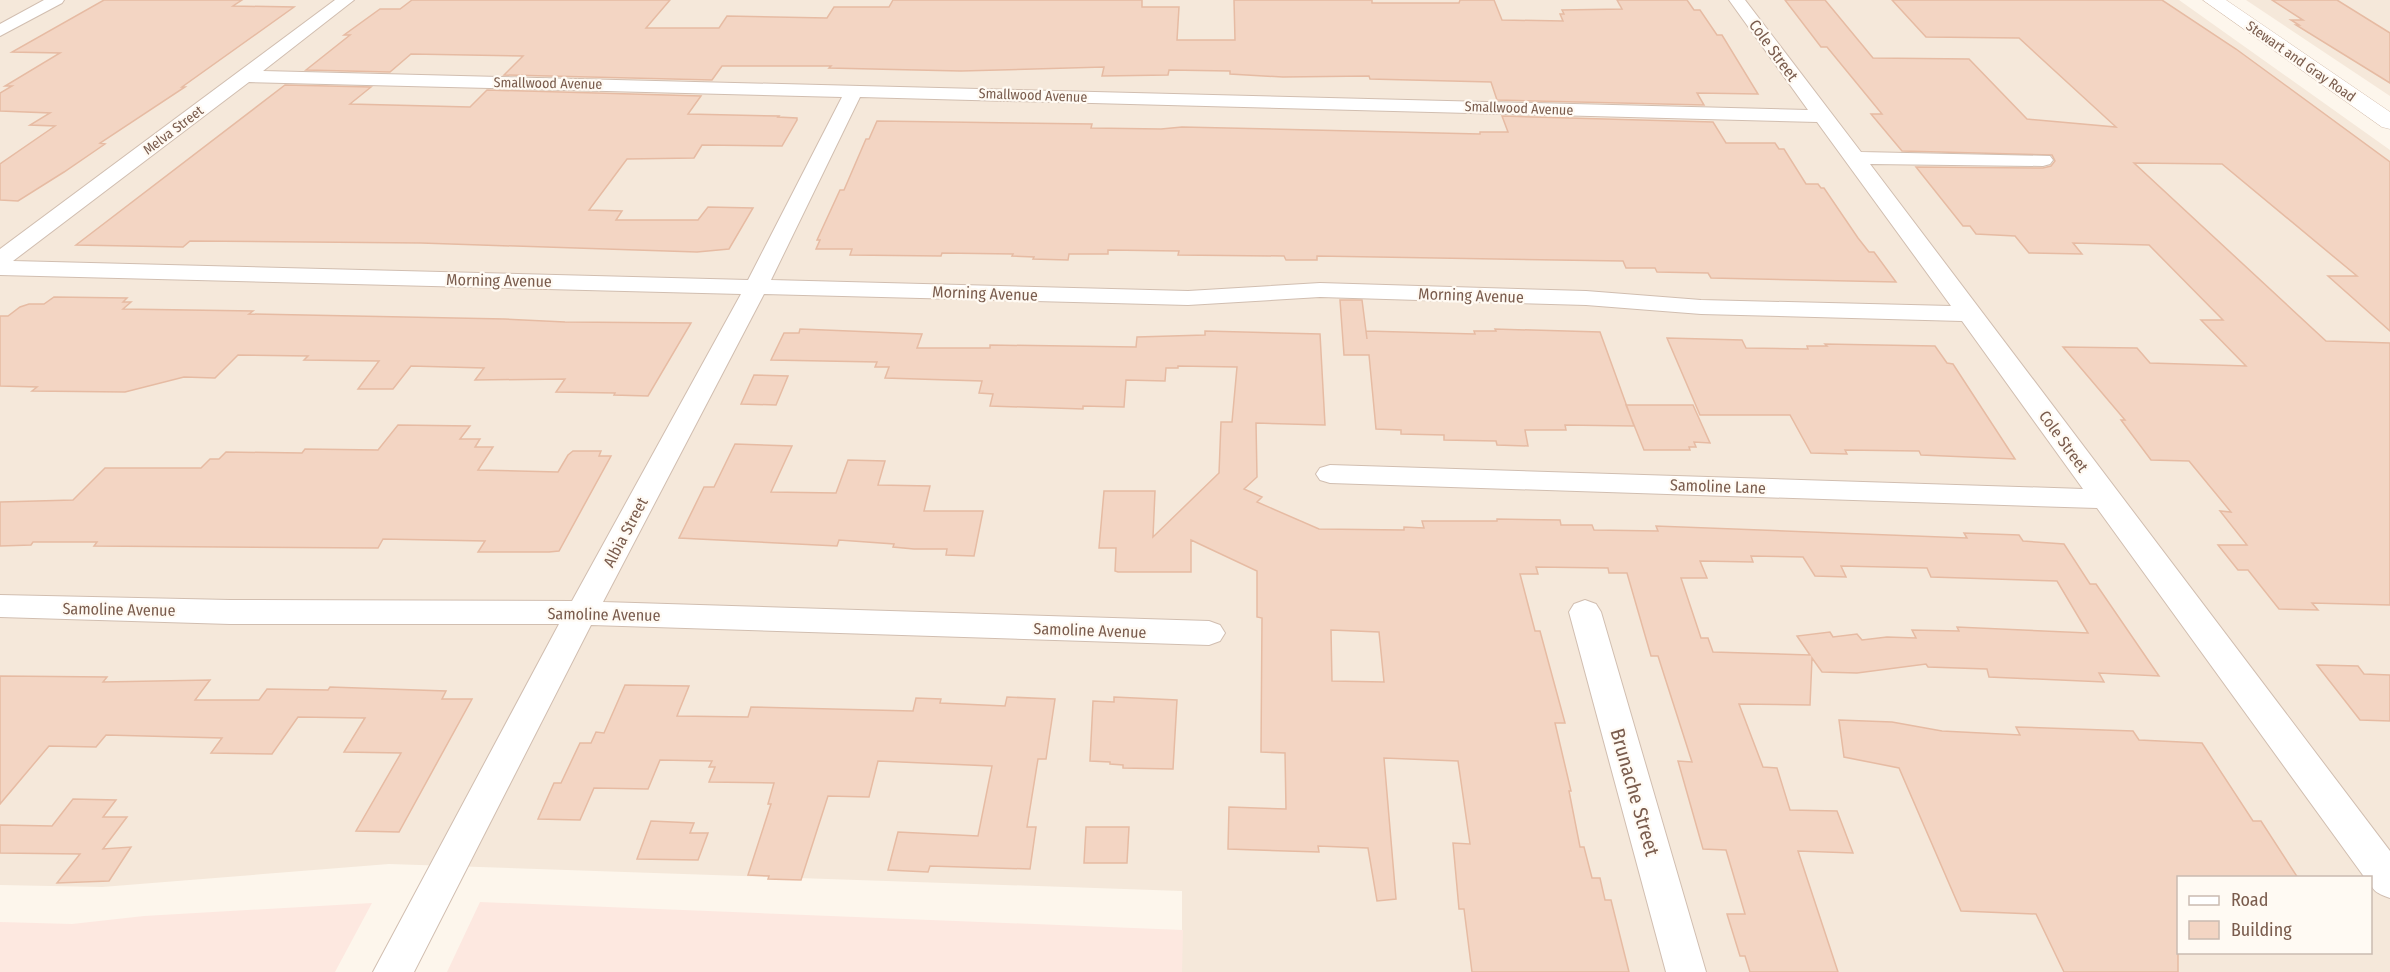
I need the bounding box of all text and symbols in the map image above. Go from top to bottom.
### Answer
street label: Cole Street [1745,16,1803,85]
street label: Stewart and Gray Road [2243,17,2359,106]
street label: Smallwood Avenue [494,74,603,93]
street label: Smallwood Avenue [978,85,1088,106]
street label: Smallwood Avenue [1464,98,1574,119]
street label: Melva Street [140,102,207,159]
street label: Morning Avenue [446,270,552,291]
street label: Morning Avenue [932,282,1038,305]
street label: Morning Avenue [1418,284,1524,307]
street label: Cole Street [2035,407,2093,476]
street label: Samoline Lane [1670,475,1766,498]
street label: Albia Street [599,493,652,570]
street label: Samoline Avenue [62,599,176,620]
street label: Samoline Avenue [547,604,661,625]
street label: Samoline Avenue [1033,619,1147,642]
street label: Brunache Street [1605,725,1665,859]
legend [2177,876,2372,954]
text: Road [2231,889,2268,911]
text: Building [2231,919,2292,941]

